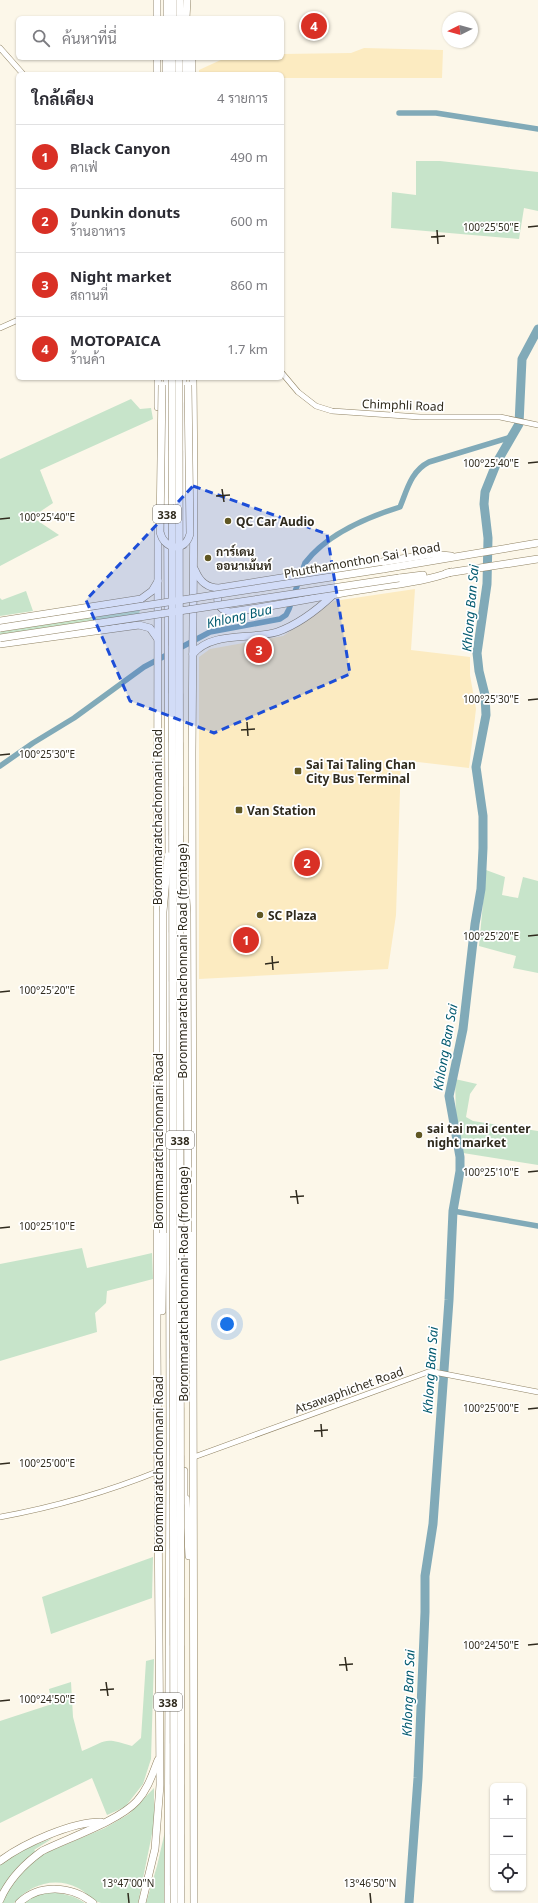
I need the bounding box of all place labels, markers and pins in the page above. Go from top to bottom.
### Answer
pin: 4 [301,11,327,41]
place label: QC Car Audio [236,513,314,530]
marker: QC Car Audio [223,516,233,526]
place label: การ์เดน ออนาเม้นท์ [216,543,273,574]
marker: การ์เดน ออนาเม้นท์ [203,553,213,563]
pin: 3 [246,635,272,665]
place label: Sai Tai Taling Chan City Bus Terminal [306,756,416,787]
marker: Sai Tai Taling Chan City Bus Terminal [293,766,303,776]
place label: Van Station [247,802,316,819]
marker: Van Station [234,805,244,815]
pin: 2 [294,848,320,878]
place label: SC Plaza [268,907,317,924]
marker: SC Plaza [255,910,265,920]
pin: 1 [233,925,259,955]
place label: sai tai mai center night market [427,1120,531,1151]
marker: sai tai mai center night market [414,1130,424,1140]

